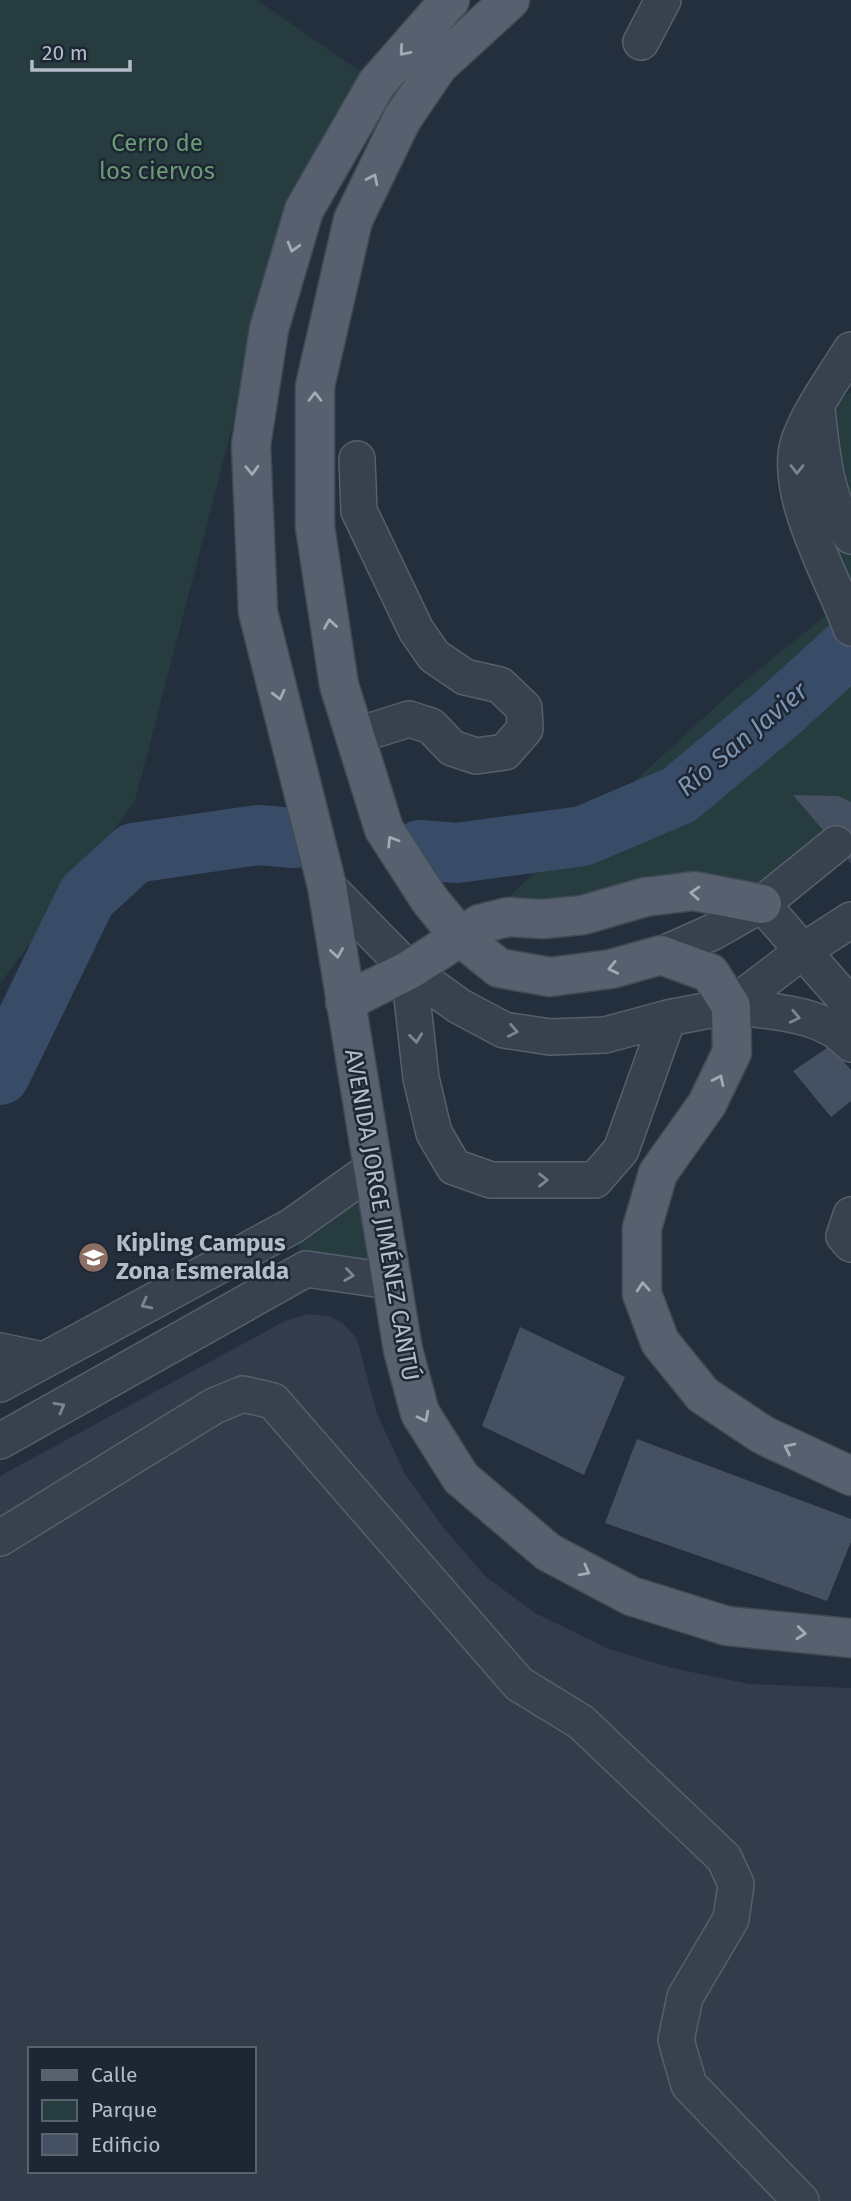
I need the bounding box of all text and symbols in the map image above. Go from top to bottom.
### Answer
scale bar [32,28,130,72]
text: 20 m [42,40,88,66]
one-way arrow [400,43,413,56]
park label: Cerro de los ciervos [99,129,215,185]
one-way arrow [364,174,378,186]
one-way arrow [286,241,301,253]
one-way arrow [307,392,323,402]
one-way arrow [789,464,805,475]
one-way arrow [244,465,259,476]
one-way arrow [323,618,338,630]
water label: Río San Javier [671,675,815,803]
one-way arrow [271,689,285,701]
one-way arrow [388,836,401,849]
one-way arrow [689,886,700,901]
one-way arrow [329,947,344,959]
one-way arrow [607,959,619,974]
one-way arrow [789,1008,801,1023]
one-way arrow [507,1023,519,1038]
one-way arrow [409,1032,424,1044]
street label: AVENIDA JORGE JIMÉNEZ CANTÚ [339,1047,426,1383]
one-way arrow [710,1075,724,1087]
one-way arrow [538,1172,548,1188]
place label: Kipling Campus Zona Esmeralda [116,1229,289,1285]
school or university icon: Kipling Campus Zona Esmeralda [76,1240,110,1274]
one-way arrow [343,1267,355,1282]
one-way arrow [636,1281,651,1292]
one-way arrow [140,1296,153,1309]
one-way arrow [52,1402,65,1415]
one-way arrow [415,1410,429,1422]
one-way arrow [784,1442,796,1456]
one-way arrow [578,1563,590,1576]
one-way arrow [796,1626,807,1641]
legend [28,2047,256,2173]
text: Calle [91,2062,137,2088]
text: Parque [91,2097,157,2123]
text: Edificio [91,2132,161,2158]

